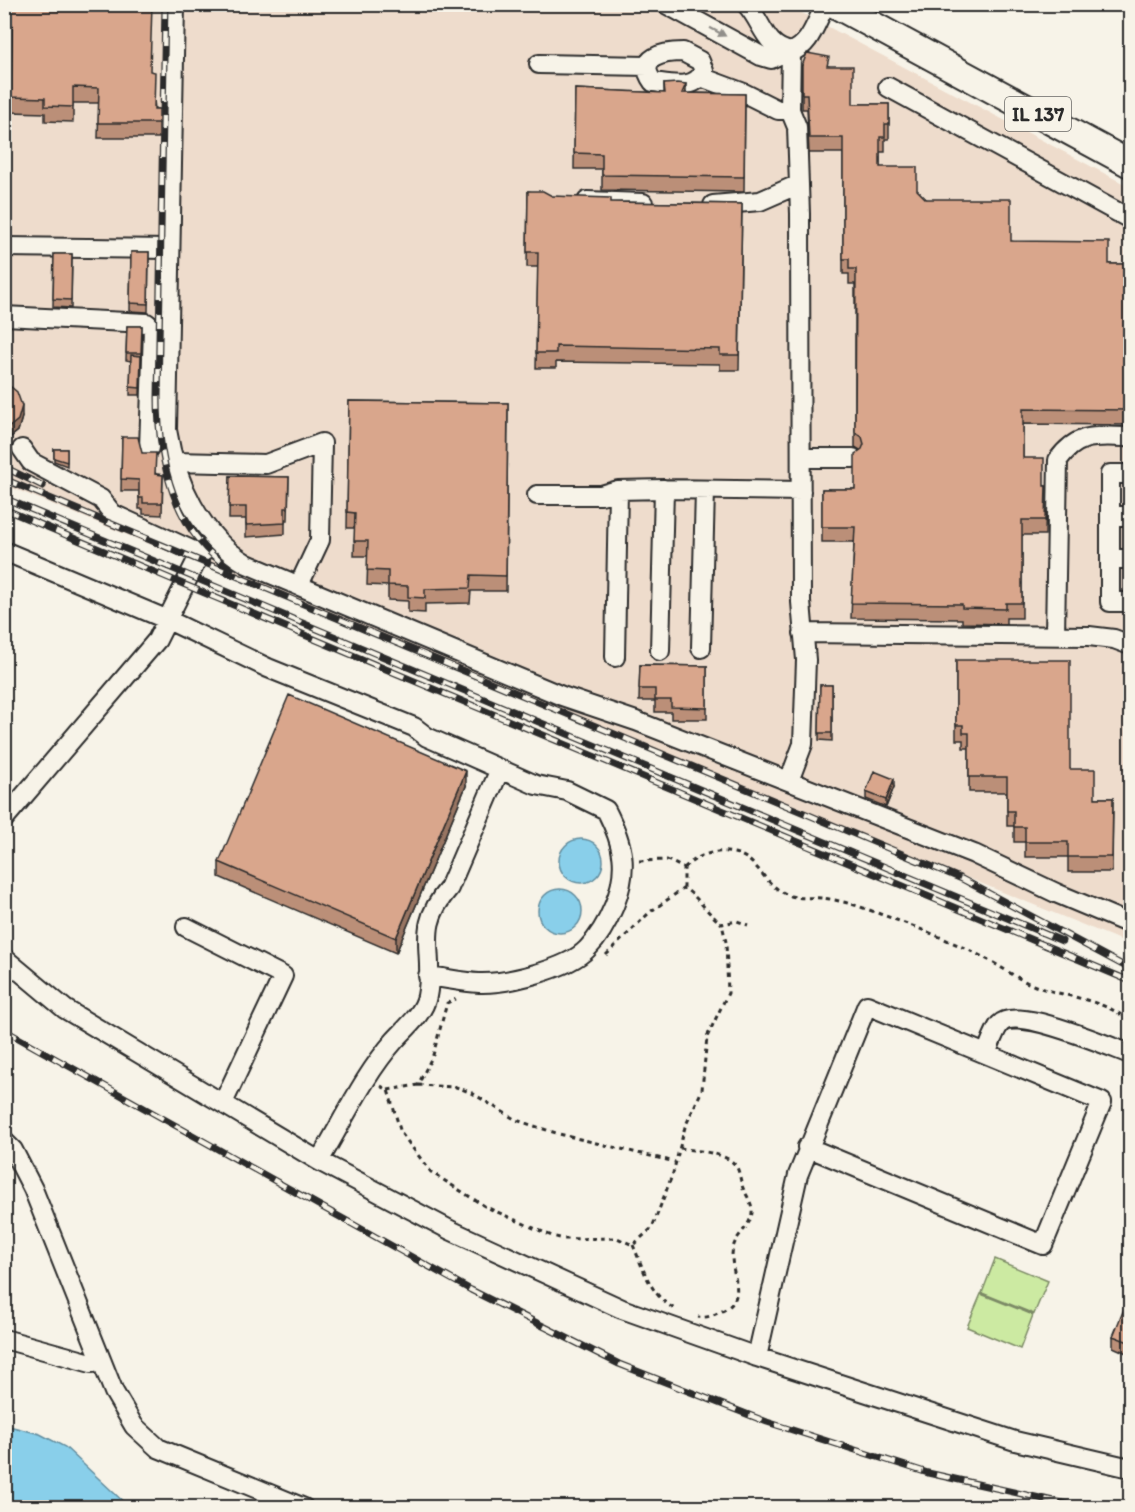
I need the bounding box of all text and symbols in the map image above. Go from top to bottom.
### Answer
one-way arrow [710,27,727,37]
road number: IL 137 [1005,97,1071,131]

